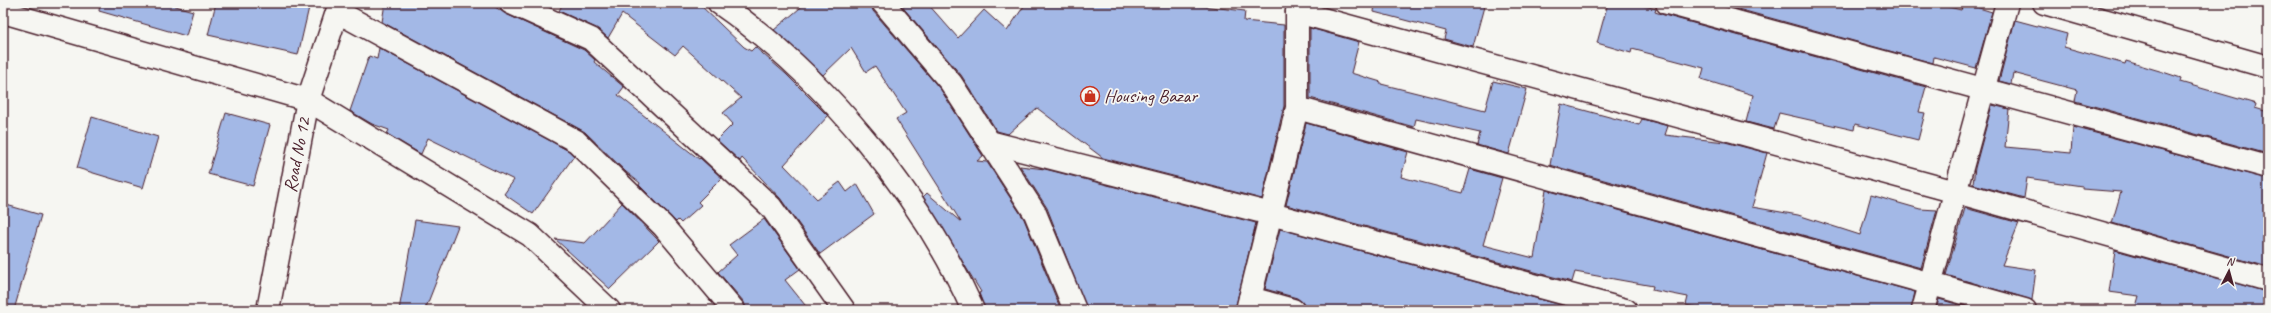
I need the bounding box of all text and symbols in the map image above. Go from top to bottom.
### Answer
place label: Housing Bazar [1104,84,1198,108]
shop icon: Housing Bazar [1079,85,1101,107]
street label: Road No 12 [278,114,316,194]
north arrow [2209,251,2249,291]
text: N [2226,254,2236,269]

